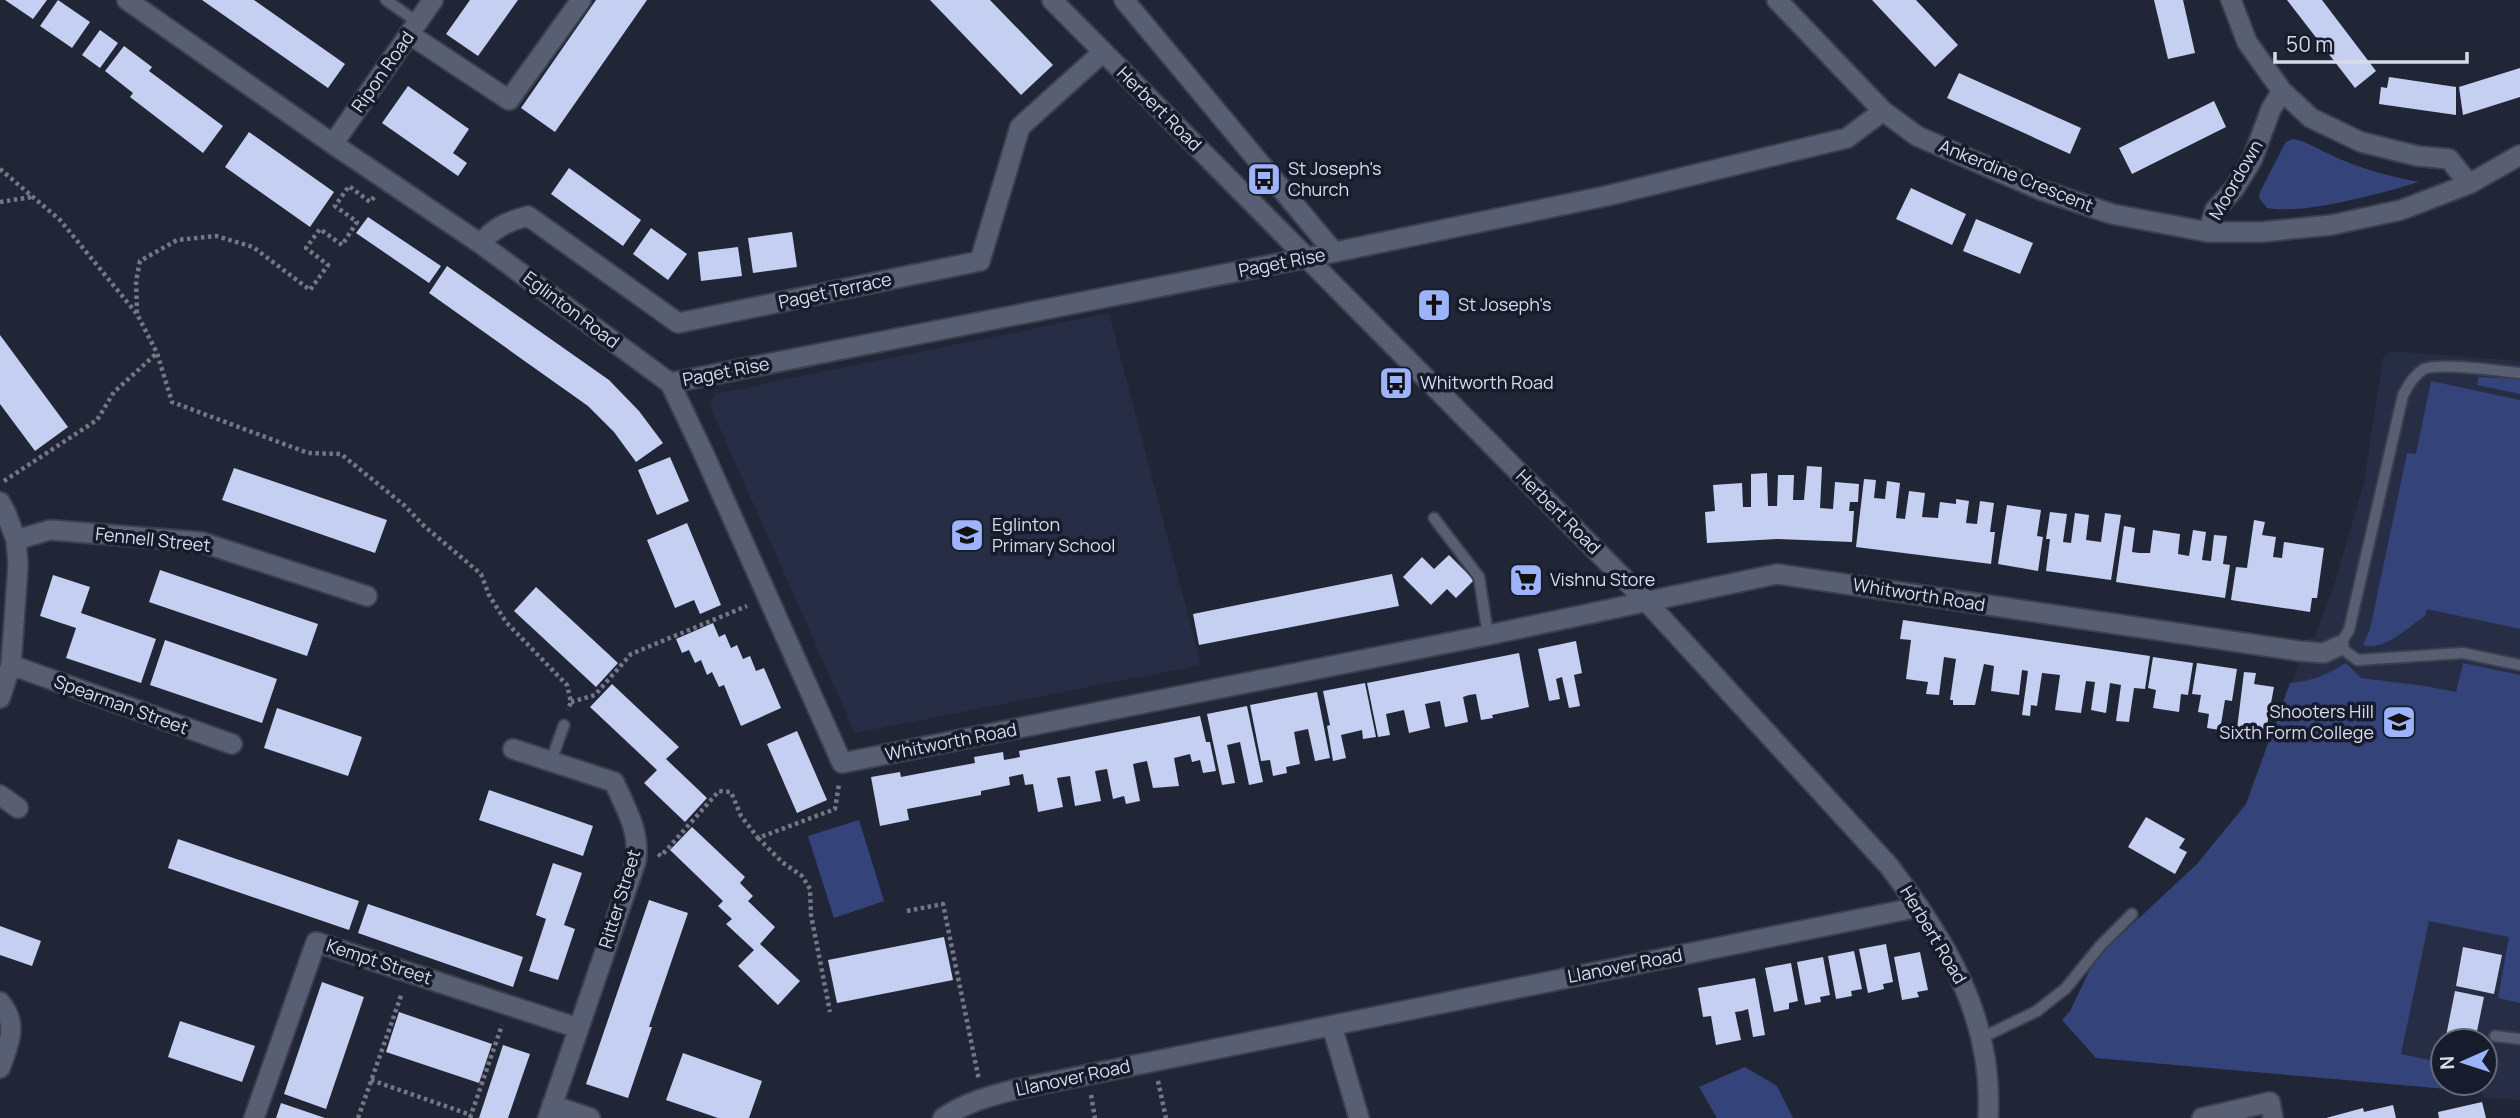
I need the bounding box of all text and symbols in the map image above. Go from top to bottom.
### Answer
scale bar [2275,21,2468,65]
street label: Ripon Road [345,26,419,117]
text: 50 m [2286,30,2333,58]
street label: Herbert Road [1112,61,1207,156]
street label: Ankerdine Crescent [1936,133,2097,217]
street label: Moordown [2203,135,2268,224]
place label: St Joseph's Church [1288,156,1381,201]
bus stop icon: St Joseph's Church [1245,160,1283,198]
street label: Paget Rise [1236,242,1327,282]
street label: Eglinton Road [519,265,625,353]
street label: Paget Terrace [776,266,894,314]
church icon: St Joseph's [1415,286,1453,324]
place label: St Joseph's [1458,292,1551,316]
street label: Paget Rise [680,351,771,391]
bus stop icon: Whitworth Road [1377,364,1415,402]
place label: Whitworth Road [1420,370,1554,394]
street label: Herbert Road [1511,464,1606,559]
place label: Eglinton Primary School [992,512,1116,557]
school or university icon: Eglinton Primary School [948,516,986,554]
street label: Fennell Street [94,521,212,557]
supermarket icon: Vishnu Store [1507,561,1545,599]
place label: Vishnu Store [1550,567,1655,591]
street label: Whitworth Road [1851,572,1987,616]
street label: Spearman Street [51,669,192,739]
place label: Shooters Hill Sixth Form College [2219,699,2374,744]
school or university icon: Shooters Hill Sixth Form College [2380,703,2418,741]
street label: Whitworth Road [883,716,1019,766]
street label: Ritter Street [593,846,645,951]
street label: Herbert Road [1895,881,1973,988]
street label: Kempt Street [323,933,435,989]
street label: Llanover Road [1565,942,1684,988]
north arrow [2429,1027,2499,1097]
street label: Llanover Road [1013,1053,1132,1101]
text: N [2434,1055,2460,1070]

